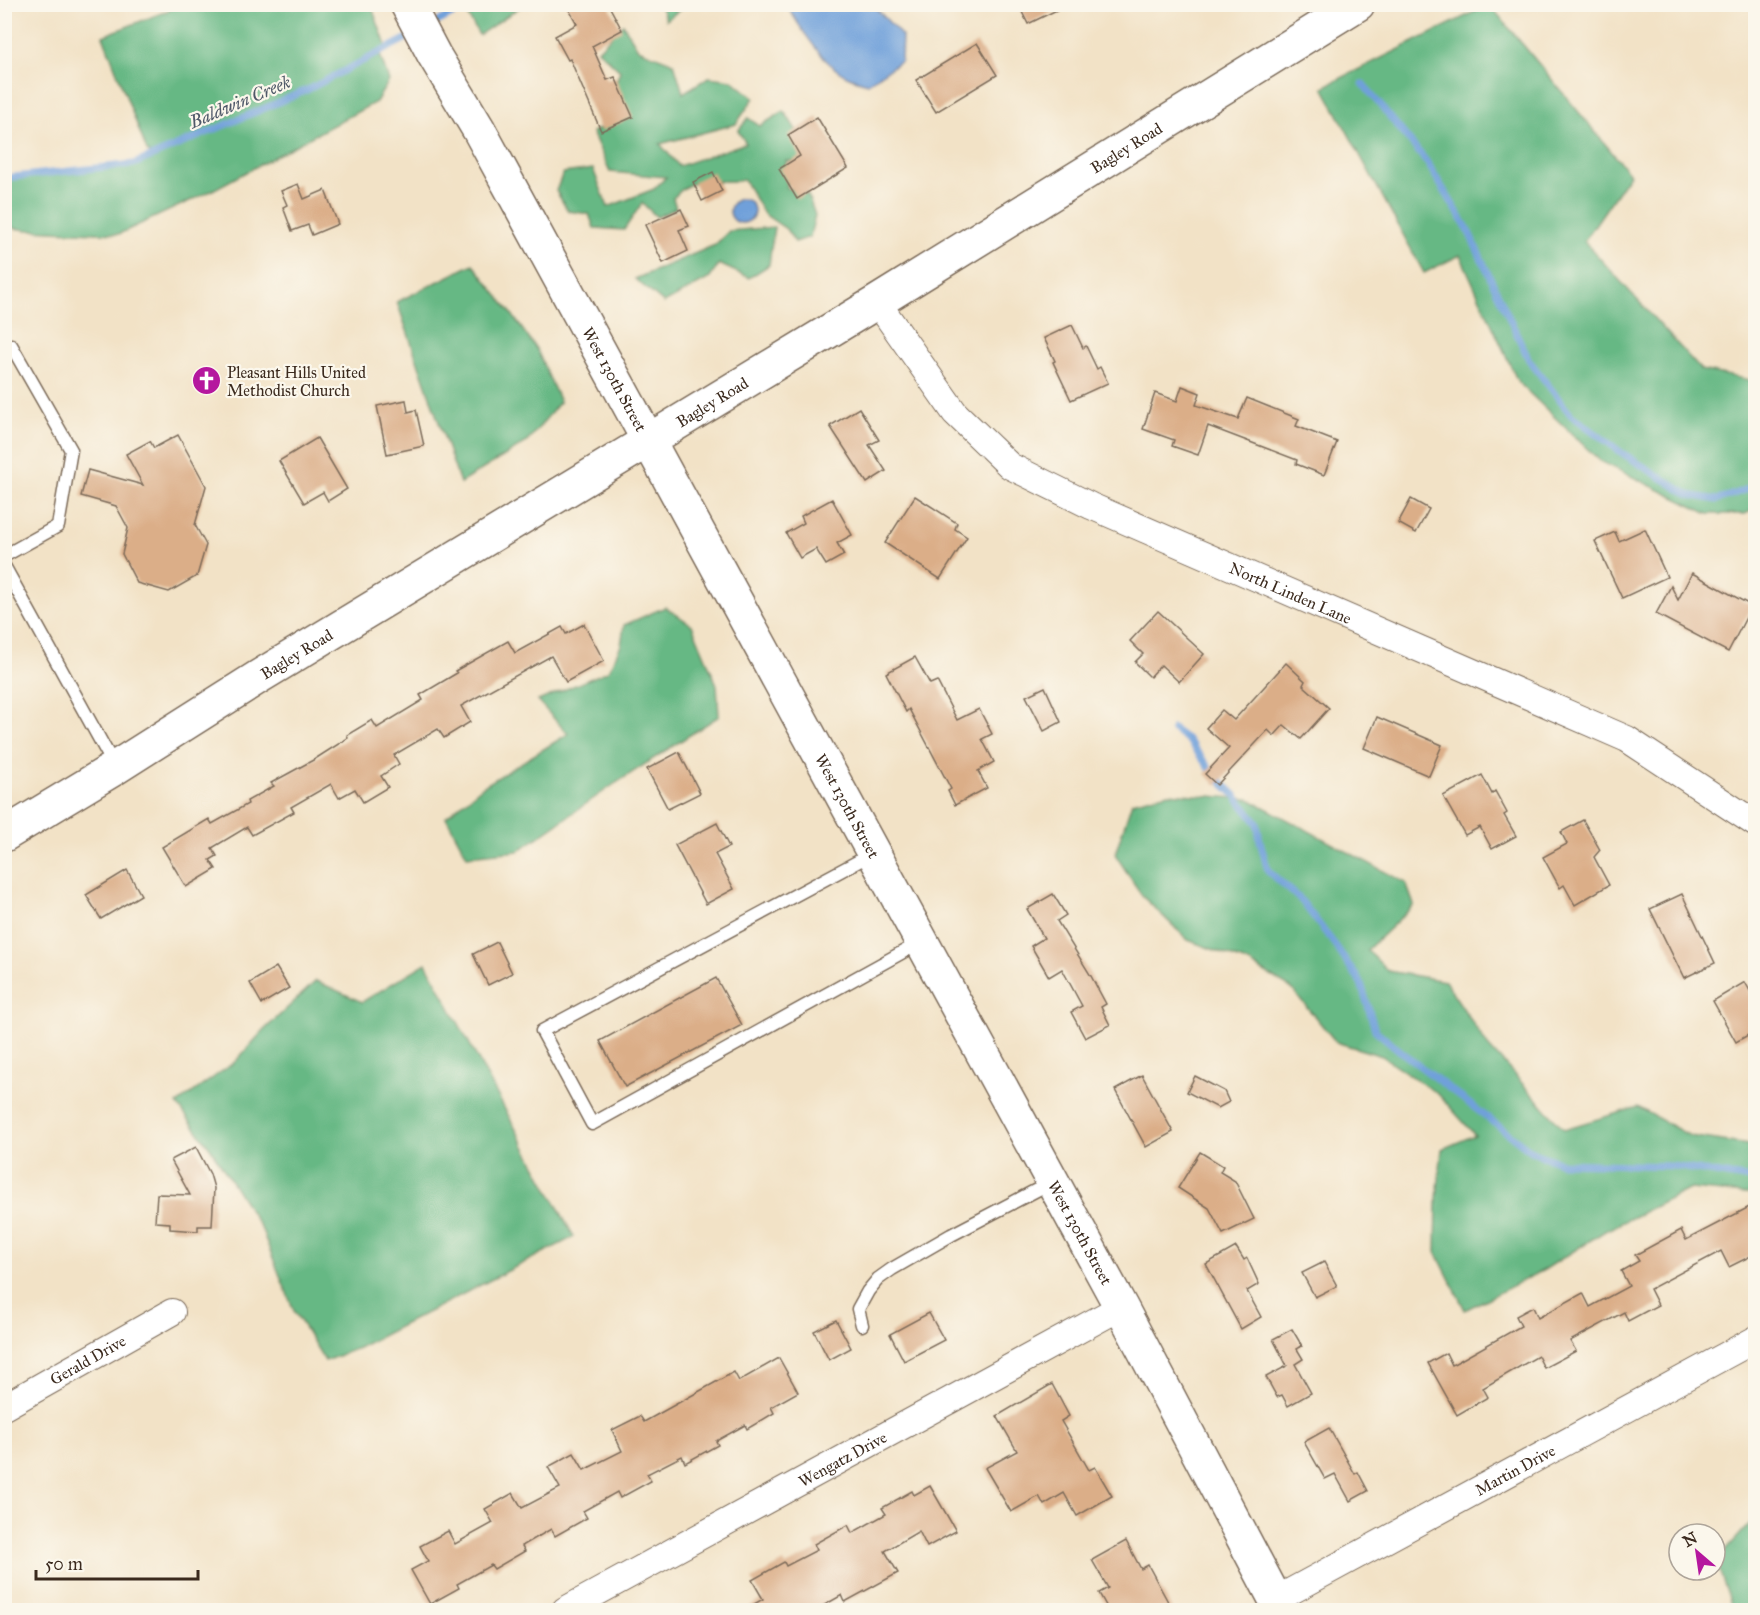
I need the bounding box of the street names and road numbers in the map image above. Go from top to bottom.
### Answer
street label: Bagley Road [1087,119,1166,177]
street label: West 130th Street [578,324,651,435]
street label: Bagley Road [673,373,752,431]
street label: North Linden Lane [1226,558,1355,628]
street label: Bagley Road [257,625,336,683]
street label: West 130th Street [811,751,883,862]
street label: West 130th Street [1044,1177,1116,1288]
street label: Gerald Drive [47,1331,129,1389]
street label: Wengatz Drive [795,1427,890,1491]
street label: Martin Drive [1472,1441,1559,1500]

